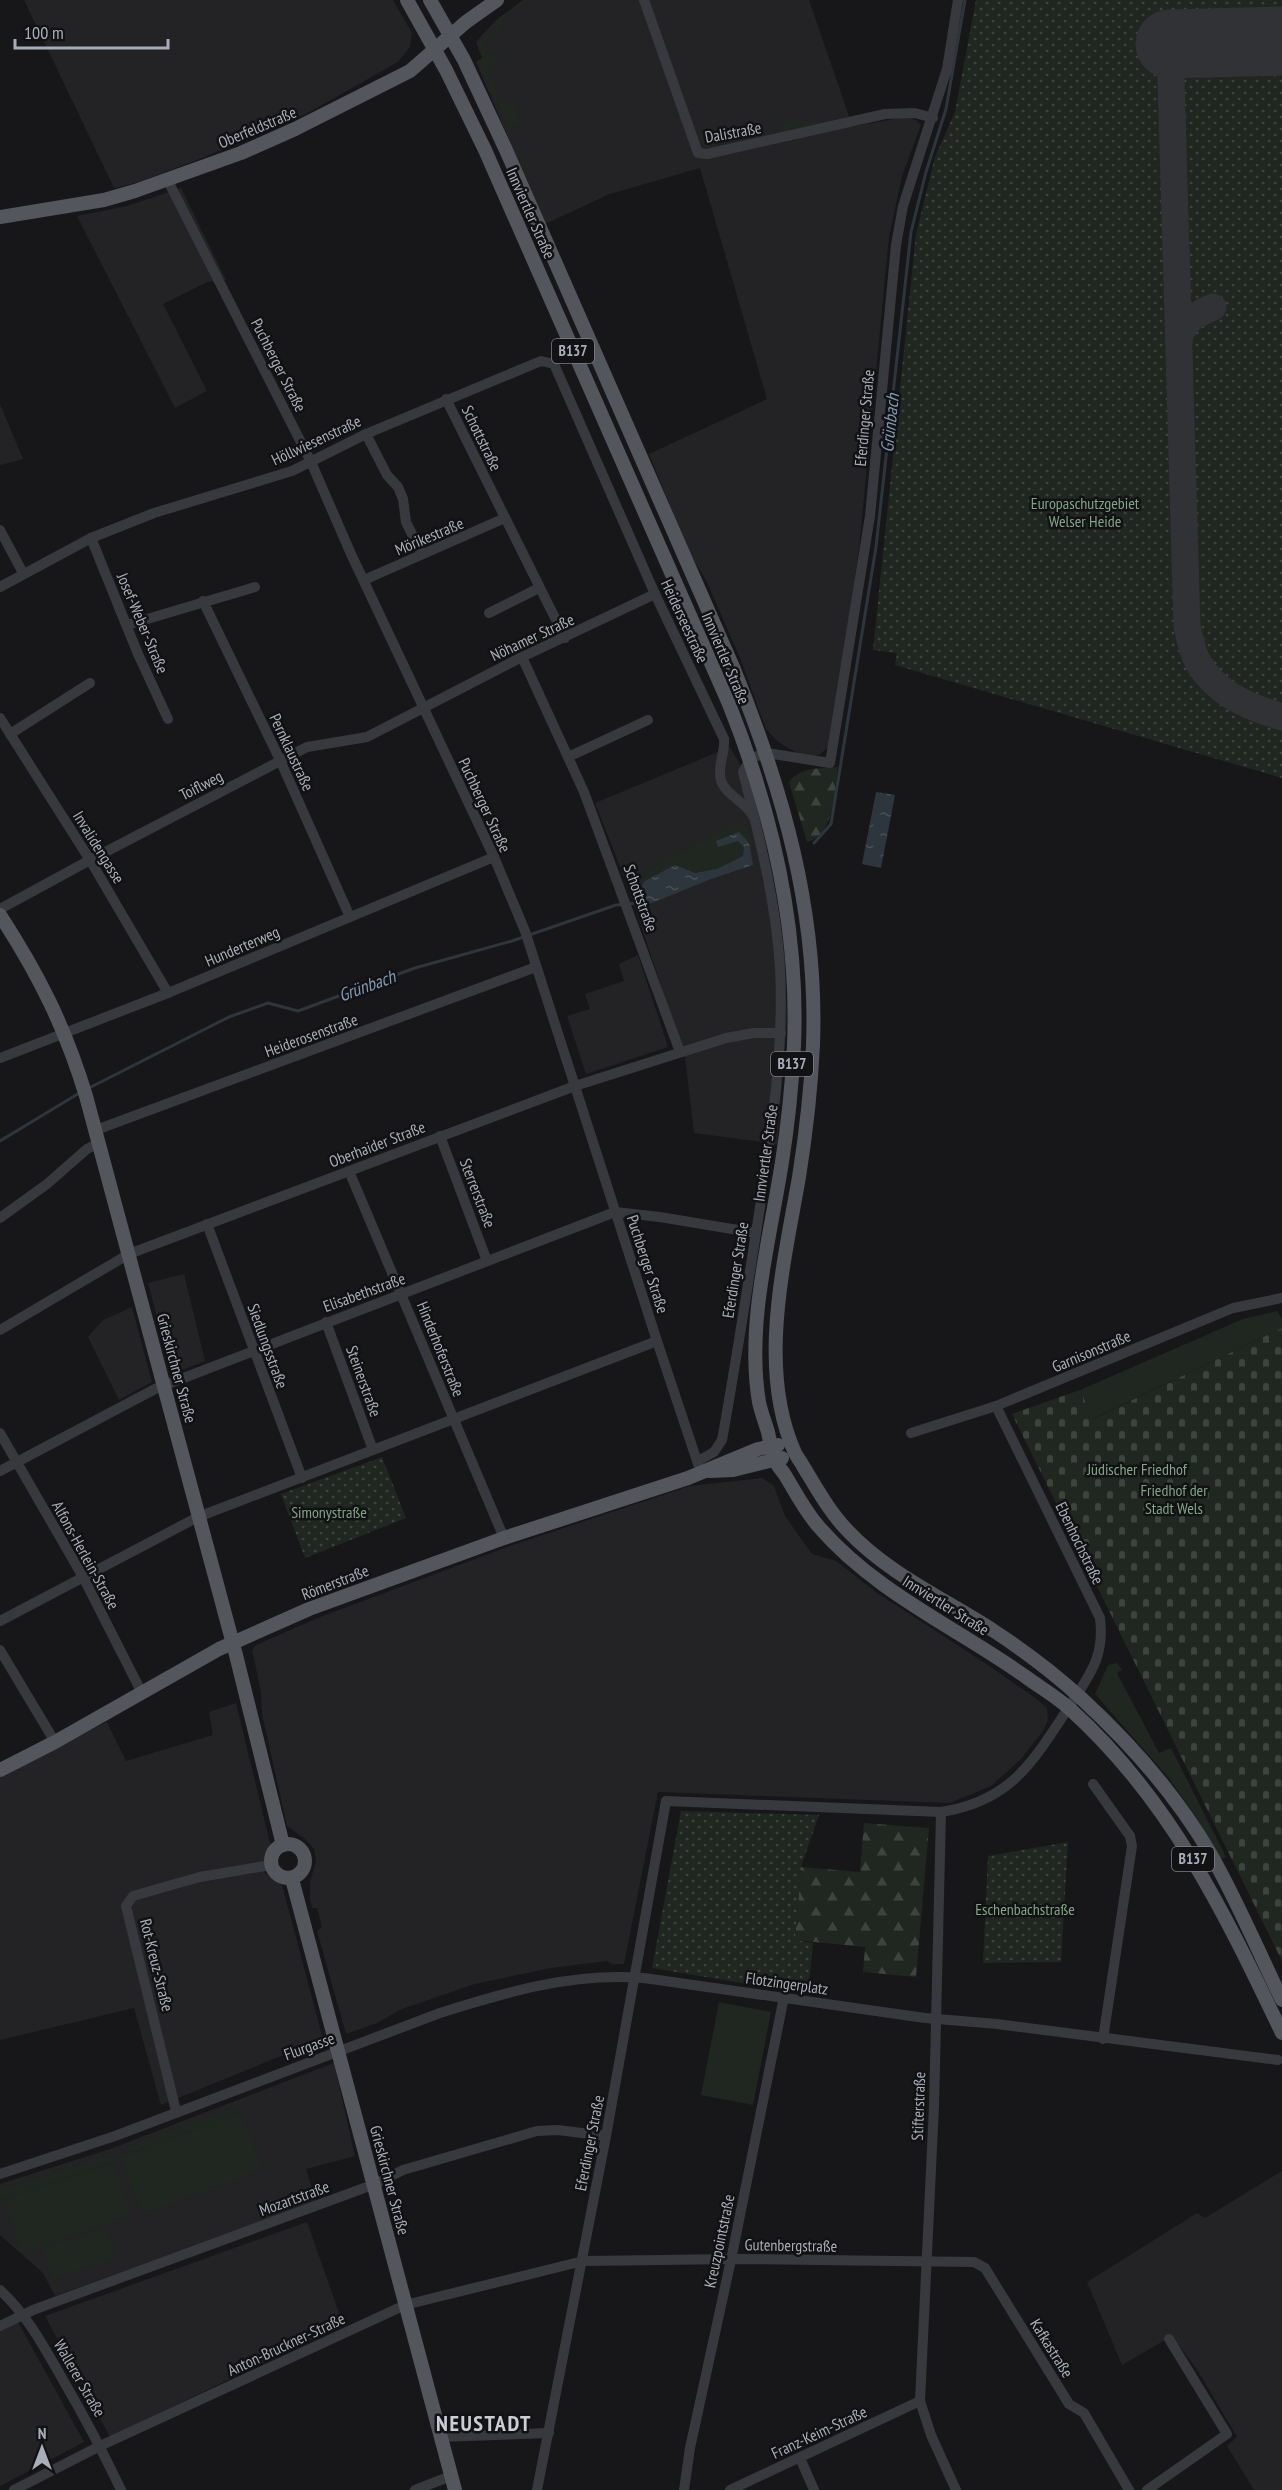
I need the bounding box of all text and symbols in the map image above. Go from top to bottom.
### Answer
scale bar [15,12,168,50]
text: 100 m [24,21,64,44]
street label: Oberfeldstraße [215,102,299,152]
street label: Dalistraße [703,117,763,147]
street label: Innviertler Straße [502,164,560,262]
street label: Puchberger Straße [247,315,311,415]
road number: B137 [552,339,594,363]
street label: Eferdinger Straße [850,369,878,467]
water label: Grünbach [875,391,904,453]
street label: Schottstraße [458,402,506,474]
street label: Höllwiesenstraße [268,411,364,469]
park label: Europaschutzgebiet Welser Heide [1031,493,1140,531]
street label: Mörikestraße [392,513,466,559]
street label: Josef-Weber-Straße [112,569,173,676]
street label: Heiderseestraße [657,576,713,666]
street label: Nöhamer Straße [487,609,577,665]
street label: Innviertler Straße [698,609,754,707]
street label: Pernklaustraße [265,710,319,794]
street label: Puchberger Straße [454,754,516,856]
street label: Toiflweg [176,766,226,804]
street label: Invalidengasse [69,807,129,887]
street label: Schottstraße [620,862,662,934]
street label: Hunderterweg [202,921,282,971]
water label: Grünbach [335,964,399,1006]
street label: Heiderosenstraße [262,1009,360,1061]
road number: B137 [771,1052,813,1076]
street label: Innviertler Straße [748,1103,782,1203]
street label: Oberhaider Straße [326,1116,428,1172]
street label: Sterrerstraße [456,1156,500,1230]
street label: Puchberger Straße [623,1212,673,1316]
street label: Eferdinger Straße [718,1221,752,1319]
street label: Elisabethstraße [320,1268,408,1316]
street label: Hinderhoferstraße [413,1299,469,1399]
street label: Siedlungsstraße [243,1301,293,1391]
street label: Grieskirchner Straße [153,1311,201,1425]
street label: Garnisonstraße [1049,1325,1133,1377]
street label: Steinerstraße [342,1343,386,1419]
park label: Jüdischer Friedhof [1086,1459,1188,1479]
park label: Friedhof der Stadt Wels [1140,1480,1208,1518]
street label: Alfons-Herlein-Straße [48,1497,124,1613]
street label: Ebenhochstraße [1051,1499,1109,1587]
park label: Simonystraße [291,1502,367,1522]
street label: Römerstraße [299,1560,371,1604]
street label: Innviertler Straße [899,1571,993,1639]
road number: B137 [1172,1847,1214,1871]
park label: Eschenbachstraße [975,1899,1075,1919]
street label: Rot-Kreuz-Straße [136,1917,178,2013]
street label: Flotzingerplatz [744,1967,830,1999]
street label: Flurgasse [281,2028,337,2064]
street label: Stifterstraße [907,2071,929,2141]
street label: Eferdinger Straße [570,2093,608,2193]
street label: Grieskirchner Straße [366,2123,414,2237]
street label: Mozartstraße [256,2176,332,2220]
street label: Kreuzpointstraße [699,2192,739,2290]
street label: Gutenbergstraße [745,2234,837,2256]
street label: Anton-Bruckner-Straße [224,2308,348,2380]
street label: Kafkastraße [1026,2315,1078,2381]
street label: Wallerer Straße [50,2336,110,2420]
street label: Franz-Keim-Straße [768,2401,870,2463]
district label: NEUSTADT [436,2409,532,2437]
north arrow [12,2418,72,2478]
text: N [38,2423,46,2443]

